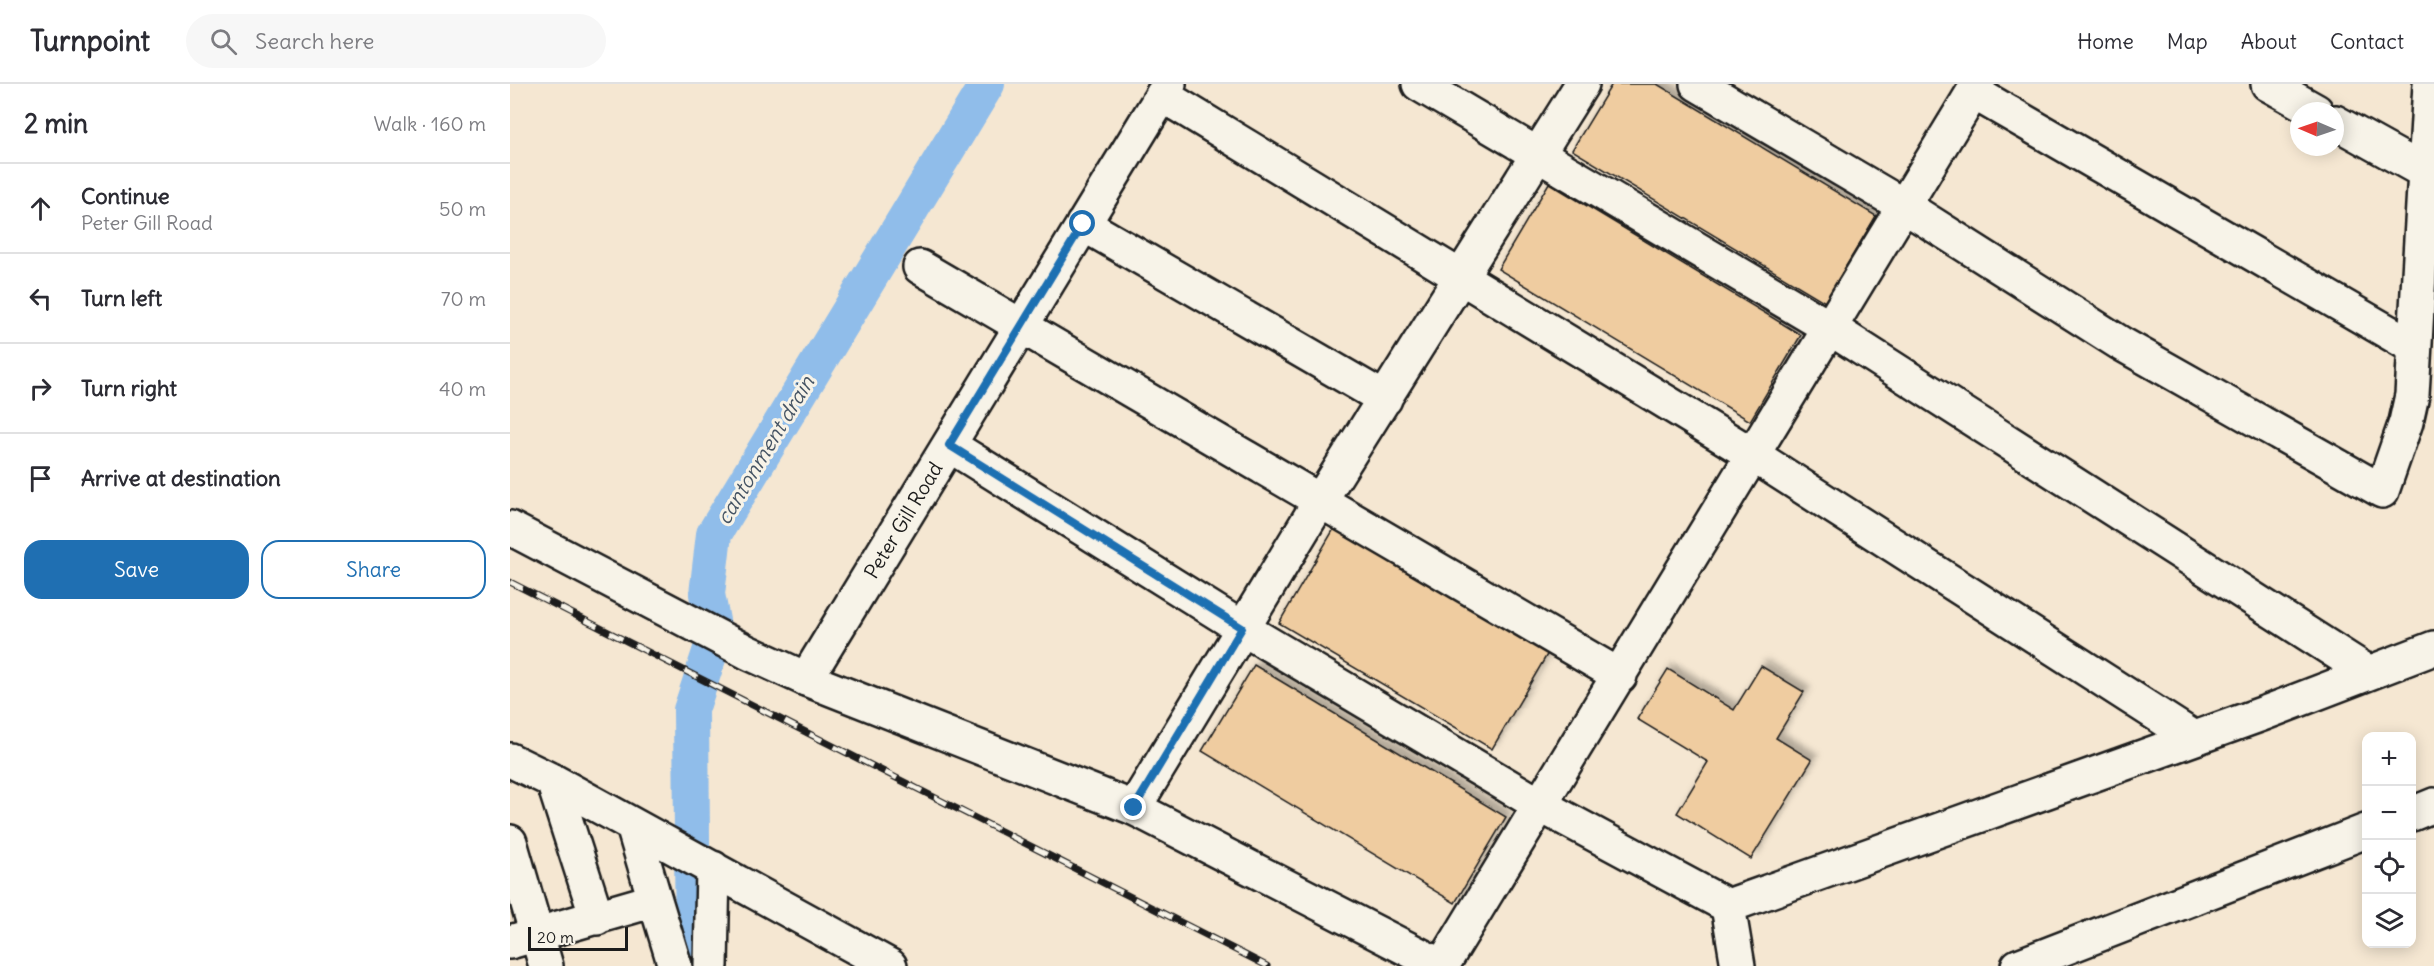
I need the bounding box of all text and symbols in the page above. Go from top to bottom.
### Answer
search box [186,14,606,68]
text: Turnpoint [30,23,150,59]
icon: search [207,25,240,58]
text: Search here [255,27,374,55]
text: Home [2077,28,2134,55]
text: Map [2167,28,2208,55]
text: About [2241,28,2297,55]
text: Contact [2330,28,2404,55]
north arrow [2290,102,2344,156]
text: 2 min [24,107,88,140]
text: Walk · 160 m [373,111,486,136]
text: Continue [81,182,170,210]
icon: ahead [24,192,57,225]
text: 50 m [439,196,486,221]
text: Peter Gill Road [81,210,213,235]
route start [1069,210,1095,236]
icon: left [24,282,57,315]
text: Turn left [81,284,162,312]
text: 70 m [441,286,486,311]
water label: cantonment drain [710,370,820,529]
icon: right [24,372,57,405]
text: Turn right [81,374,177,402]
text: 40 m [439,376,486,401]
street label: Peter Gill Road [858,457,948,583]
icon: arrive [24,462,57,495]
text: Arrive at destination [81,464,281,492]
button: Save [24,540,249,599]
button: Share [261,540,486,599]
map controls [2362,732,2416,948]
button: + [2362,732,2416,786]
button: − [2362,786,2416,840]
route end [1120,794,1146,820]
button: locate [2362,840,2416,894]
button: layers [2362,894,2416,948]
scale bar [528,924,628,952]
text: 20 m [537,927,574,947]

